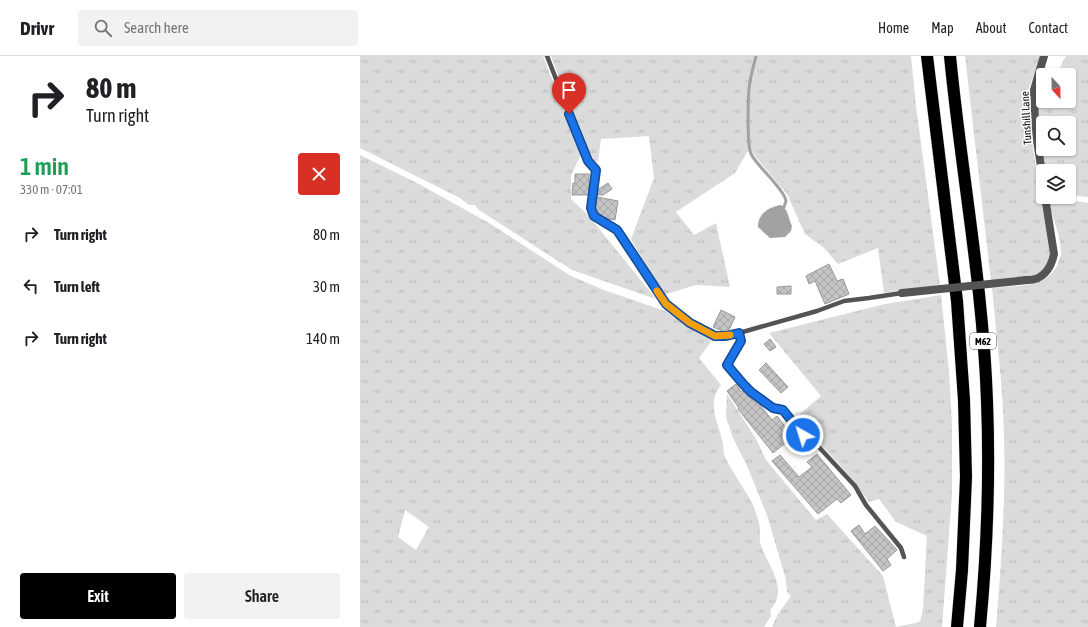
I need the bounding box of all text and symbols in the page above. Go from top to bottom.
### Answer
search box [78,10,358,46]
text: Drivr [20,17,54,39]
icon: search [92,17,114,39]
text: Search here [124,19,189,36]
text: Home [878,20,909,36]
text: Map [931,20,954,36]
text: About [976,20,1007,36]
text: Contact [1029,20,1068,36]
north arrow [1036,68,1076,108]
map controls [1036,68,1076,204]
icon: right [20,72,72,124]
text: 80 m [86,72,136,104]
pin [552,73,586,114]
icon: arrive [558,79,580,101]
street label: Tunshill Lane [1019,91,1033,145]
text: Turn right [86,105,149,126]
button: search [1036,116,1076,156]
text: 1 min [20,153,69,180]
button: close [298,153,340,195]
button: layers [1036,164,1076,204]
text: 330 m · 07:01 [20,182,83,197]
icon: right [20,223,42,245]
text: Turn right [54,226,107,243]
text: 80 m [313,226,340,243]
icon: left [20,275,42,297]
text: Turn left [54,278,100,295]
text: 30 m [313,278,340,295]
icon: right [20,327,42,349]
text: Turn right [54,330,107,347]
text: 140 m [306,330,340,347]
road number: M62 [970,333,996,349]
position arrow [782,414,824,456]
button: Exit [20,573,176,619]
button: Share [184,573,340,619]

